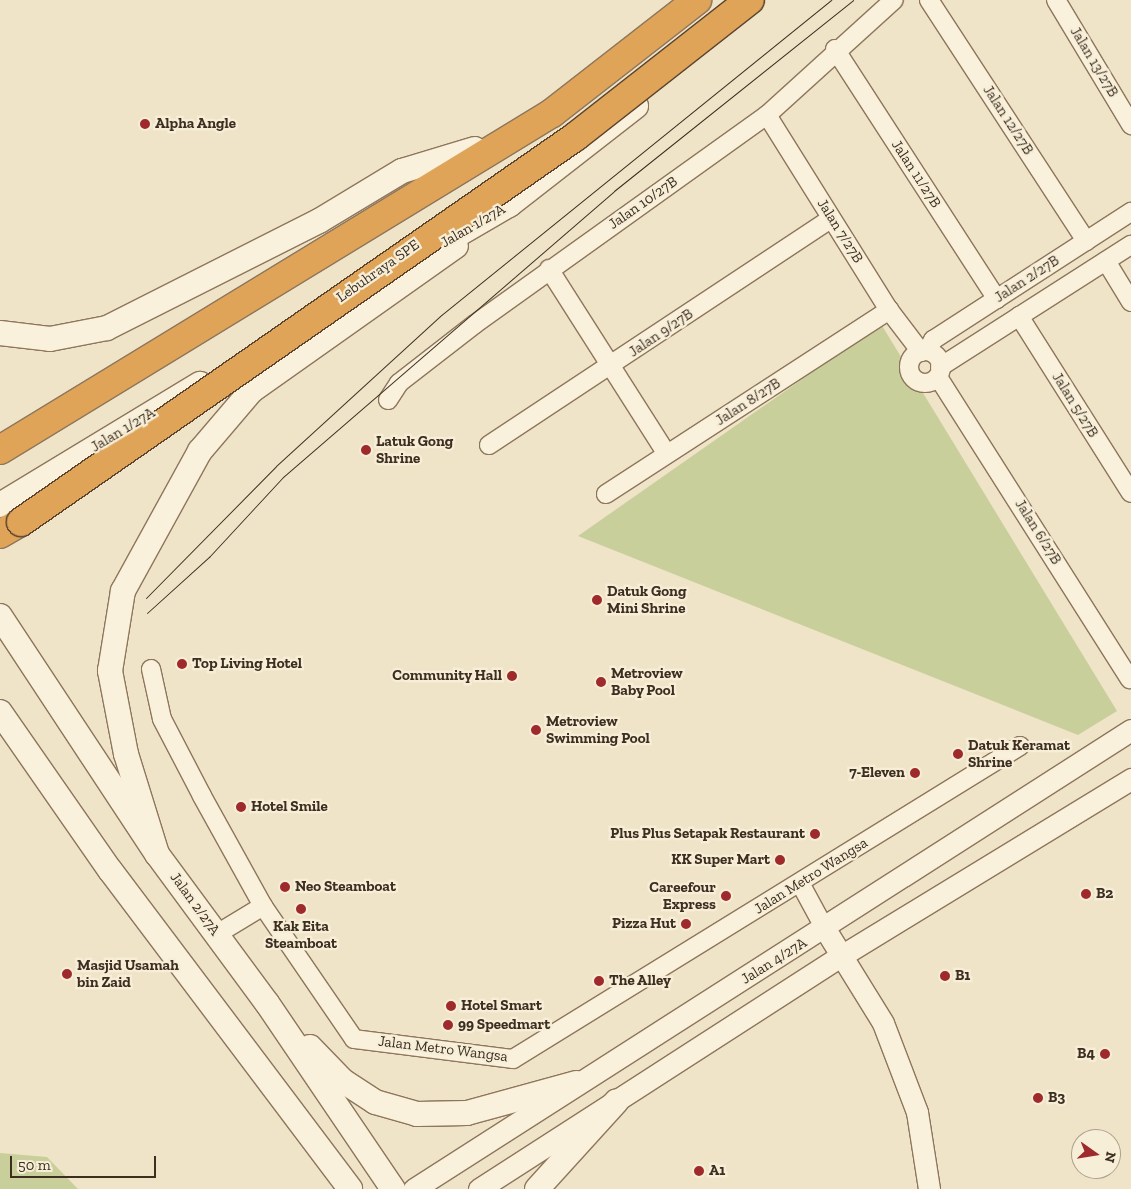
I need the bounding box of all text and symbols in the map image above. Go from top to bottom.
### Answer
street label: Jalan 13/27B [1066,24,1122,100]
street label: Jalan 12/27B [979,82,1037,158]
place label: Alpha Angle [155,115,236,133]
marker: Alpha Angle [139,118,151,130]
street label: Jalan 11/27B [887,137,945,211]
street label: Jalan 10/27B [605,173,681,233]
street label: Jalan 7/27B [813,196,867,266]
street label: Jalan 1/27A [437,200,509,252]
street label: Lebuhraya SPE [333,236,423,306]
street label: Jalan 2/27B [991,251,1063,307]
street label: Jalan 9/27B [625,305,697,361]
street label: Jalan 5/27B [1048,369,1102,441]
street label: Jalan 8/27B [712,374,784,430]
street label: Jalan 1/27A [88,404,158,456]
place label: Latuk Gong Shrine [376,432,453,467]
marker: Latuk Gong Shrine [360,444,372,456]
street label: Jalan 6/27B [1011,496,1065,568]
place label: Datuk Gong Mini Shrine [607,582,686,617]
marker: Datuk Gong Mini Shrine [591,594,603,606]
place label: Top Living Hotel [192,655,302,673]
marker: Top Living Hotel [176,658,188,670]
place label: Metroview Baby Pool [611,664,683,699]
place label: Community Hall [392,667,502,685]
marker: Community Hall [506,670,518,682]
marker: Metroview Baby Pool [595,676,607,688]
place label: Metroview Swimming Pool [546,712,650,747]
marker: Metroview Swimming Pool [530,724,542,736]
place label: Datuk Keramat Shrine [968,736,1070,771]
marker: Datuk Keramat Shrine [952,748,964,760]
place label: 7-Eleven [849,764,905,782]
marker: 7-Eleven [909,767,921,779]
place label: Hotel Smile [251,798,328,816]
marker: Hotel Smile [235,801,247,813]
place label: Plus Plus Setapak Restaurant [610,825,805,843]
marker: Plus Plus Setapak Restaurant [809,828,821,840]
street label: Jalan Metro Wangsa [751,834,871,918]
place label: KK Super Mart [671,851,770,869]
marker: KK Super Mart [774,854,786,866]
street label: Jalan 2/27A [166,869,224,939]
place label: Neo Steamboat [295,878,396,896]
place label: Careefour Express [649,878,716,913]
marker: Neo Steamboat [279,881,291,893]
place label: B2 [1096,885,1113,903]
marker: B2 [1080,888,1092,900]
marker: Careefour Express [720,890,732,902]
marker: Kak Eita Steamboat [295,903,307,915]
place label: Pizza Hut [612,915,676,933]
place label: Kak Eita Steamboat [265,917,337,952]
marker: Pizza Hut [680,918,692,930]
street label: Jalan 4/27A [738,934,810,988]
place label: Masjid Usamah bin Zaid [77,956,179,991]
place label: B1 [955,967,970,985]
marker: Masjid Usamah bin Zaid [61,968,73,980]
marker: B1 [939,970,951,982]
place label: The Alley [609,972,671,990]
marker: The Alley [593,975,605,987]
place label: Hotel Smart [461,997,542,1015]
marker: Hotel Smart [445,1000,457,1012]
place label: 99 Speedmart [458,1016,550,1034]
marker: 99 Speedmart [442,1019,454,1031]
street label: Jalan Metro Wangsa [377,1032,509,1066]
place label: B4 [1077,1045,1095,1063]
marker: B4 [1099,1048,1111,1060]
place label: B3 [1048,1089,1065,1107]
marker: B3 [1032,1092,1044,1104]
north arrow [1071,1129,1121,1179]
scale bar [12,1146,159,1178]
text: N [1101,1150,1120,1164]
text: 50 m [18,1156,51,1174]
place label: A1 [709,1162,725,1180]
marker: A1 [693,1165,705,1177]

